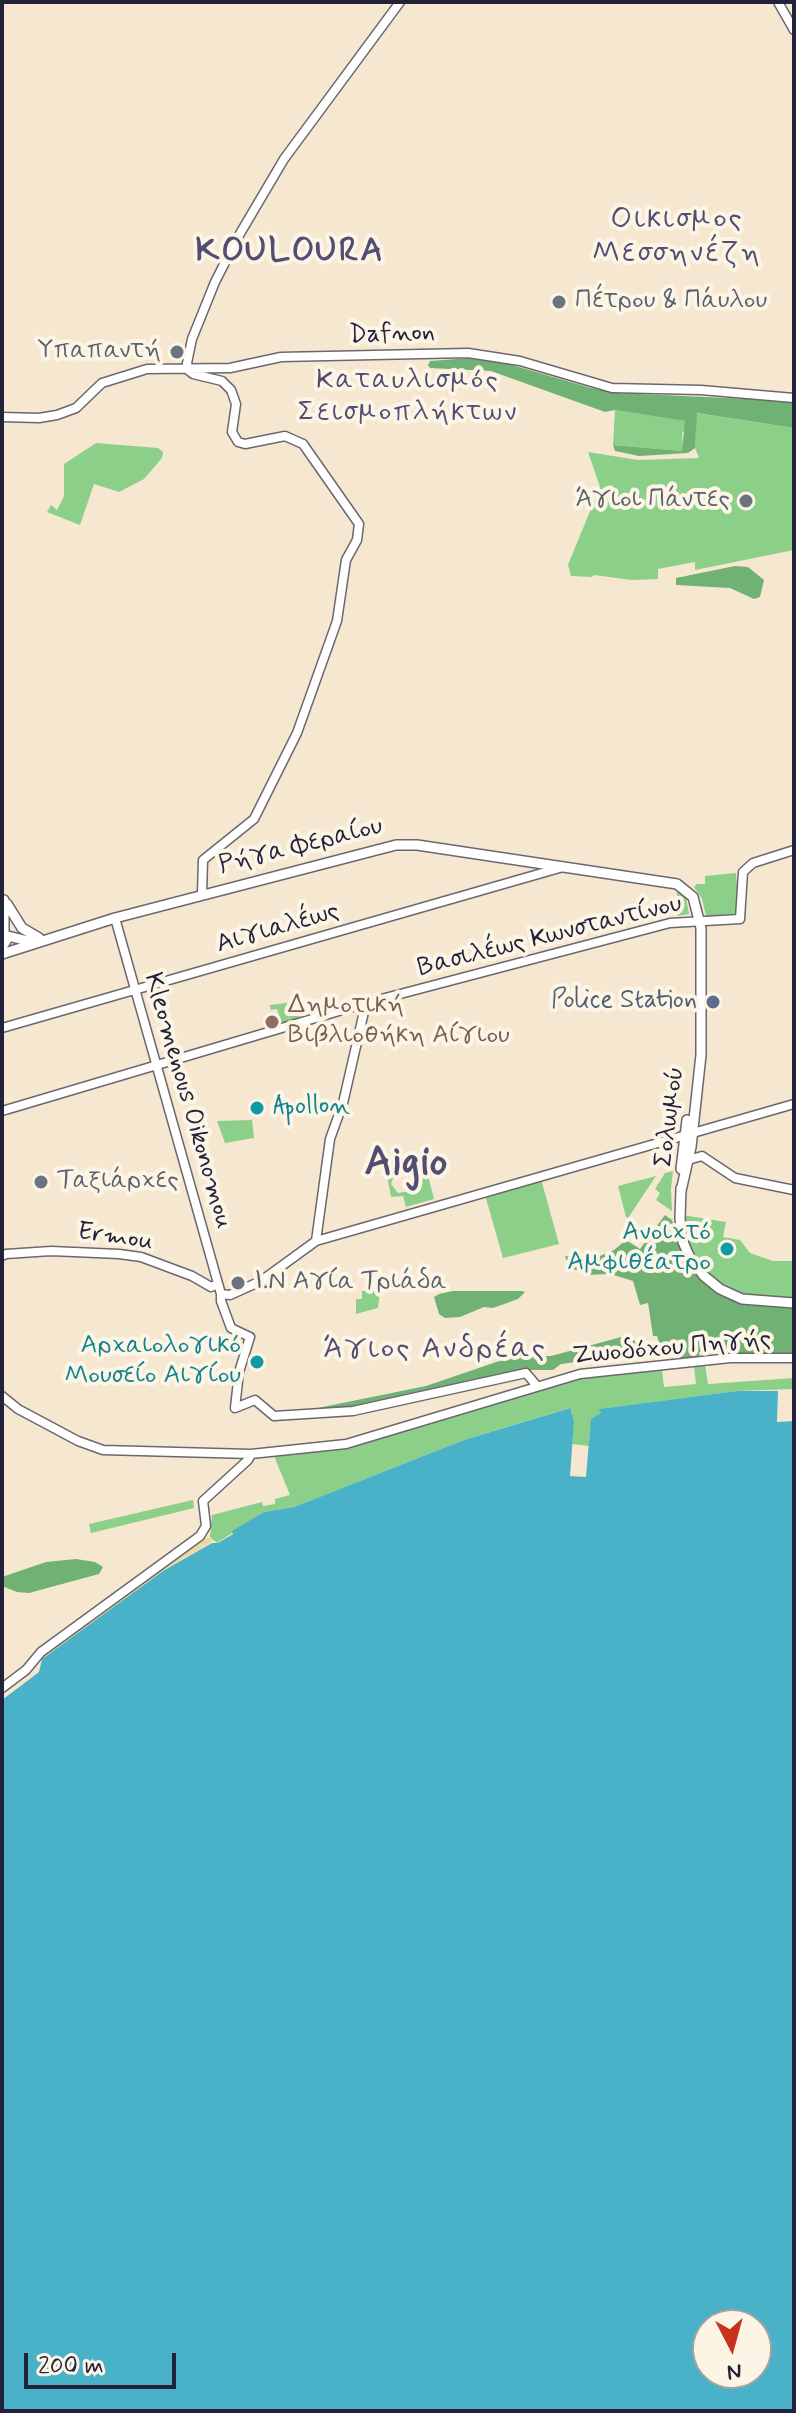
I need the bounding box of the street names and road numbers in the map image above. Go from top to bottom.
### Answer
street label: Dafnon [348,318,436,352]
street label: Ρήγα Φεραίου [216,812,386,882]
street label: Βασιλέως Κωνσταντίνου [415,889,685,985]
street label: Αιγιαλέως [213,897,343,961]
street label: Kleomenous Oikonomou [135,969,239,1233]
street label: Σολωμού [649,1065,693,1169]
street label: Ermou [75,1217,155,1259]
street label: Ζωοδόχου Πηγής [571,1325,773,1373]

